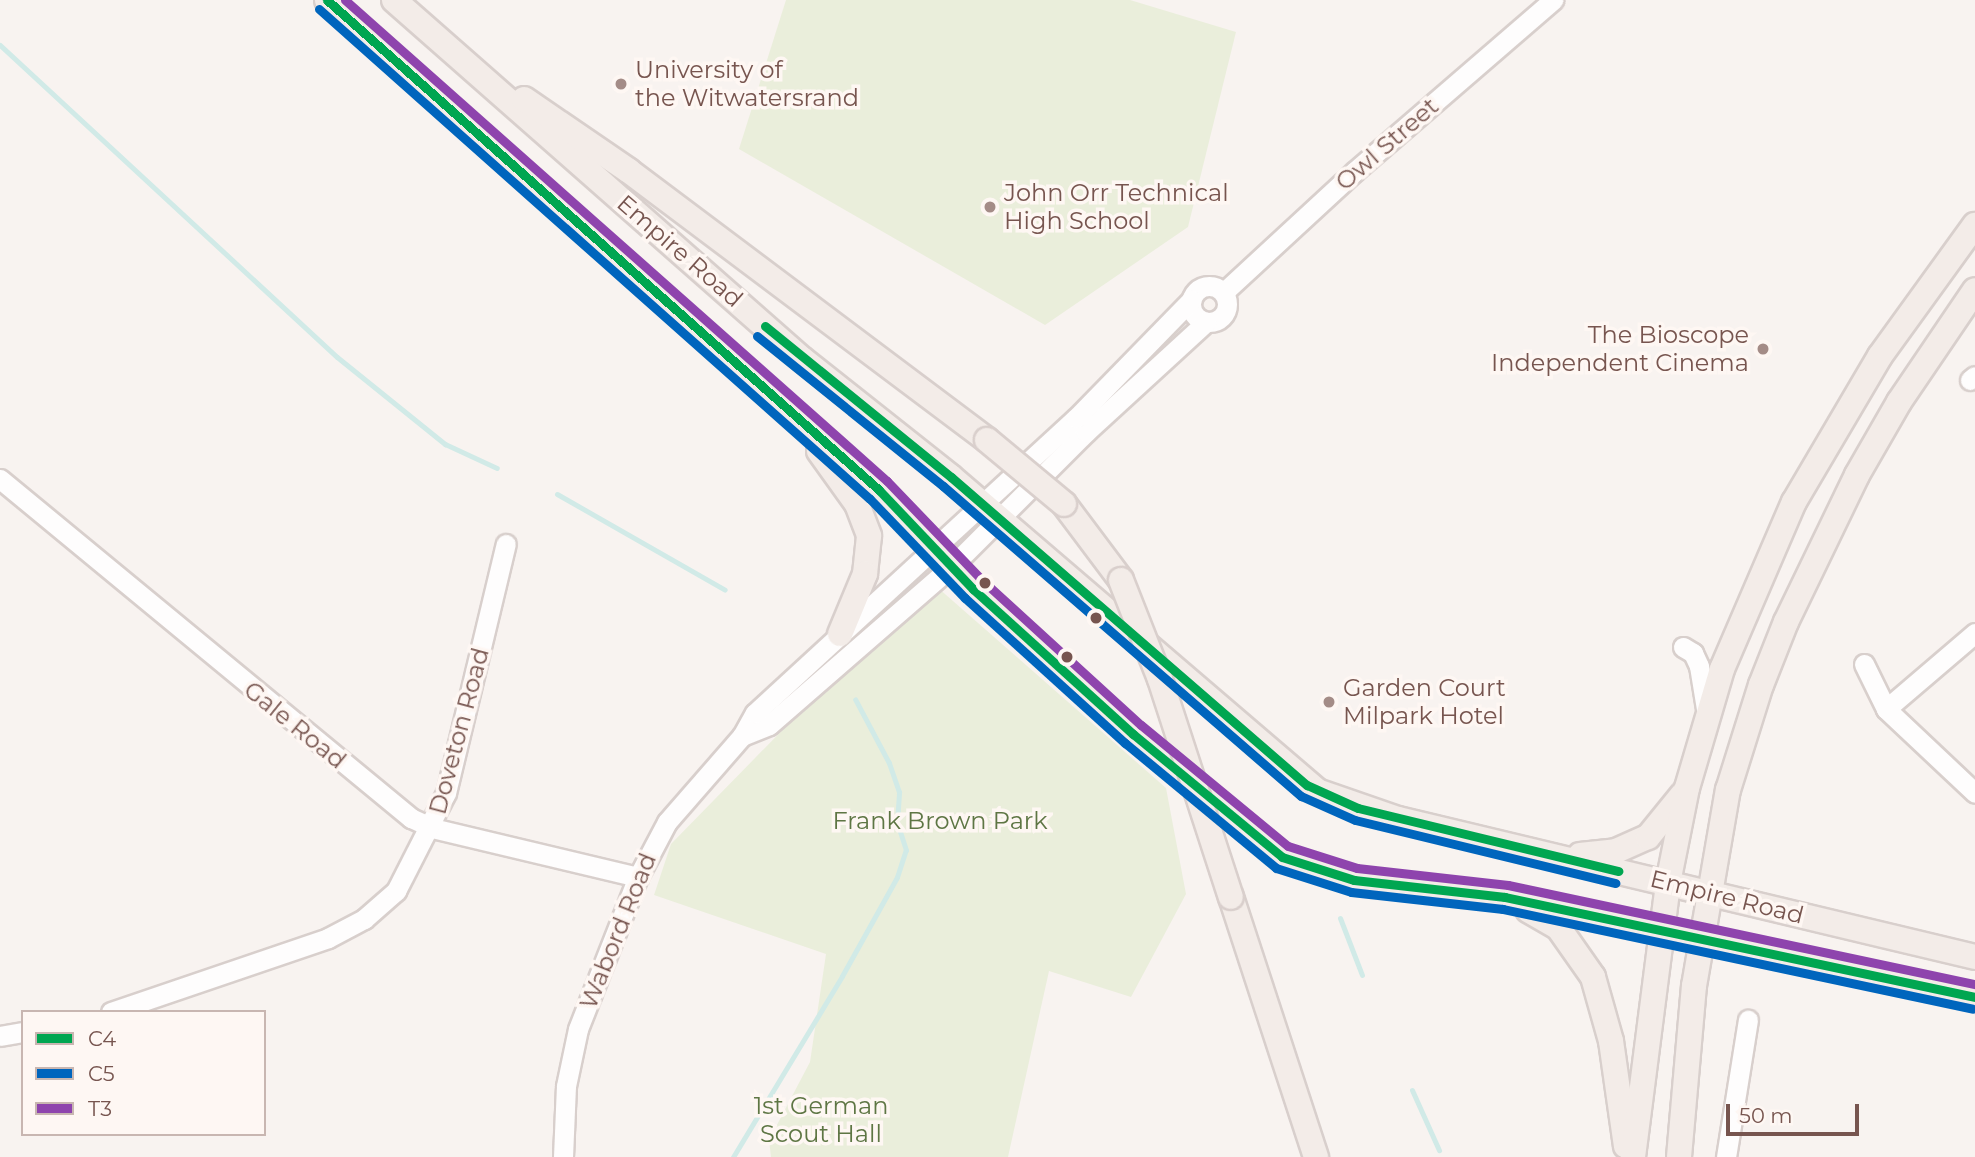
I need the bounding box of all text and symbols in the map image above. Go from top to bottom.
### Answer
place label: University of the Witwatersrand [635,56,859,112]
marker: University of the Witwatersrand [613,76,629,92]
street label: Owl Street [1330,92,1444,196]
place label: John Orr Technical High School [1004,179,1229,235]
street label: Empire Road [611,189,749,313]
marker: John Orr Technical High School [982,199,998,215]
place label: The Bioscope Independent Cinema [1491,321,1749,377]
marker: The Bioscope Independent Cinema [1755,341,1771,357]
unlabelled marker [978,576,992,590]
unlabelled marker [1089,611,1103,625]
street label: Doveton Road [423,645,495,817]
unlabelled marker [1060,650,1074,664]
place label: Garden Court Milpark Hotel [1343,674,1506,730]
street label: Gale Road [238,675,352,775]
marker: Garden Court Milpark Hotel [1321,694,1337,710]
park label: Frank Brown Park [832,807,1048,835]
street label: Wabord Road [574,849,662,1013]
street label: Empire Road [1647,864,1807,930]
legend [21,1010,266,1136]
text: C4 [88,1026,116,1051]
text: C5 [88,1061,115,1086]
scale bar [1730,1090,1863,1134]
park label: 1st German Scout Hall [754,1092,888,1148]
text: T3 [88,1096,112,1121]
text: 50 m [1739,1103,1793,1128]

